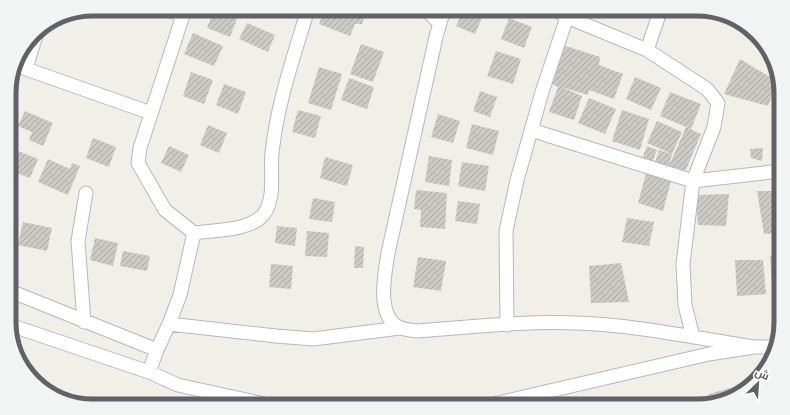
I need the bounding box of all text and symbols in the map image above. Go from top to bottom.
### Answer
north arrow [738,363,778,403]
text: ش [753,366,771,383]

